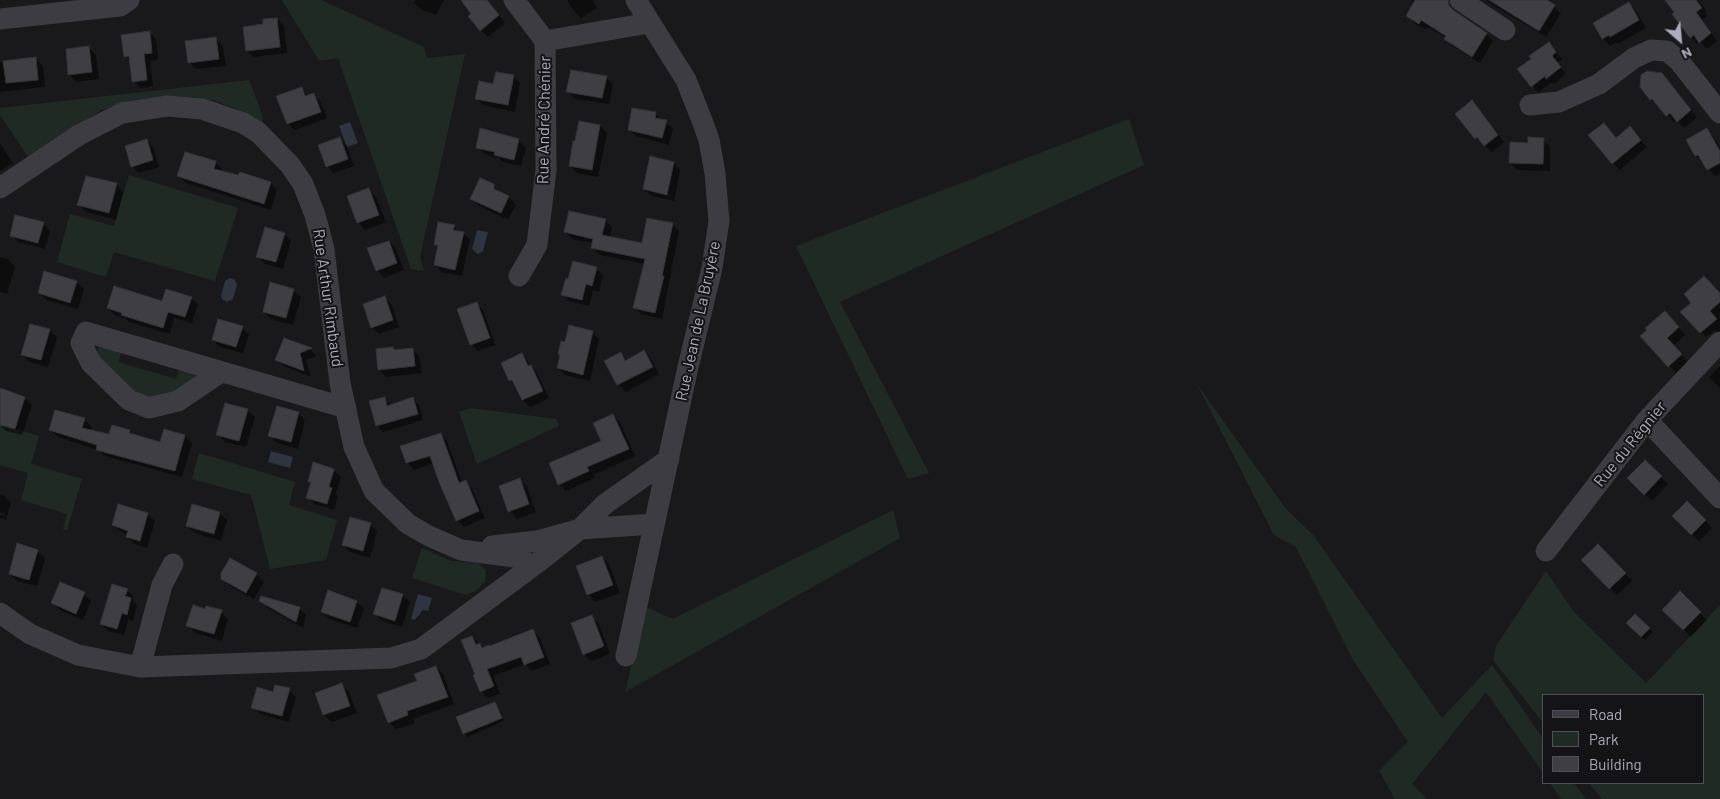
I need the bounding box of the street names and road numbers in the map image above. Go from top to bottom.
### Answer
street label: Rue André Chénier [533,56,555,184]
street label: Rue Arthur Rimbaud [309,228,347,368]
street label: Rue Jean de La Bruyère [672,239,724,403]
street label: Rue du Régnier [1590,397,1670,491]

